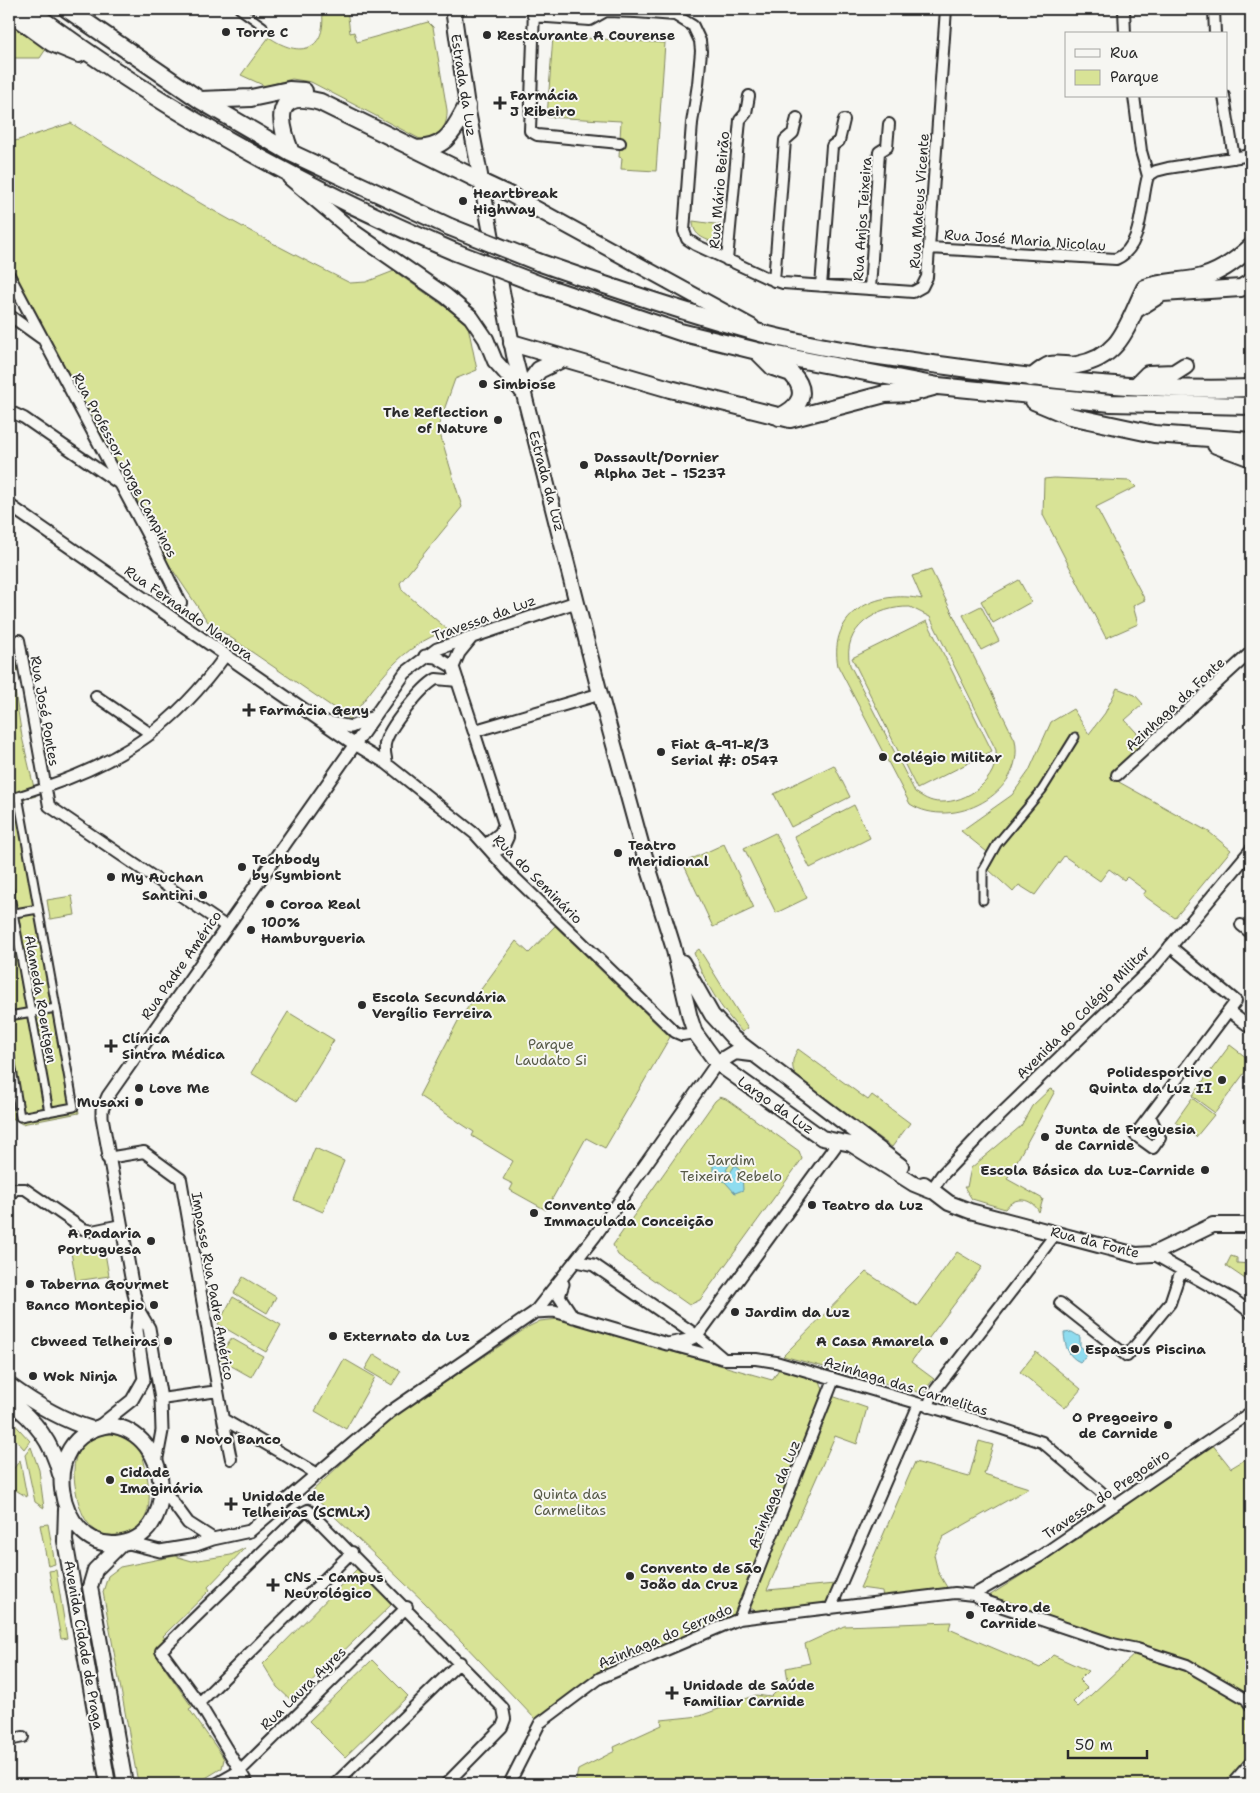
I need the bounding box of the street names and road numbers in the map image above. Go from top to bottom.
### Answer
street label: Estrada da Luz [447,33,481,137]
street label: Rua Mário Beirão [705,130,733,250]
street label: Rua Mateus Vicente [905,133,933,269]
street label: Rua Anjos Teixeira [849,156,875,282]
street label: Rua José Maria Nicolau [943,225,1107,255]
street label: Rua Professor Jorge Campinos [69,370,181,560]
street label: Estrada da Luz [525,429,569,533]
street label: Rua Fernando Namora [121,562,257,665]
street label: Travessa da Luz [430,591,538,645]
street label: Azinhaga da Fonte [1122,653,1228,755]
street label: Rua José Pontes [26,654,64,768]
street label: Rua do Seminário [490,831,586,927]
street label: Rua Padre Américo [137,907,225,1023]
street label: Alameda Roentgen [21,934,61,1065]
street label: Avenida do Colégio Militar [1012,941,1154,1083]
street label: Largo da Luz [734,1072,818,1138]
street label: Impasse Rua Padre Américo [188,1190,238,1382]
street label: Rua da Fonte [1049,1222,1141,1262]
street label: Azinhaga das Carmelitas [822,1352,990,1420]
street label: Azinhaga da Luz [744,1437,804,1551]
street label: Travessa do Pregoeiro [1039,1445,1173,1543]
street label: Avenida Cidade de Praga [60,1559,108,1731]
street label: Azinhaga do Serrado [595,1600,735,1672]
street label: Rua Laura Ayres [256,1642,350,1734]

